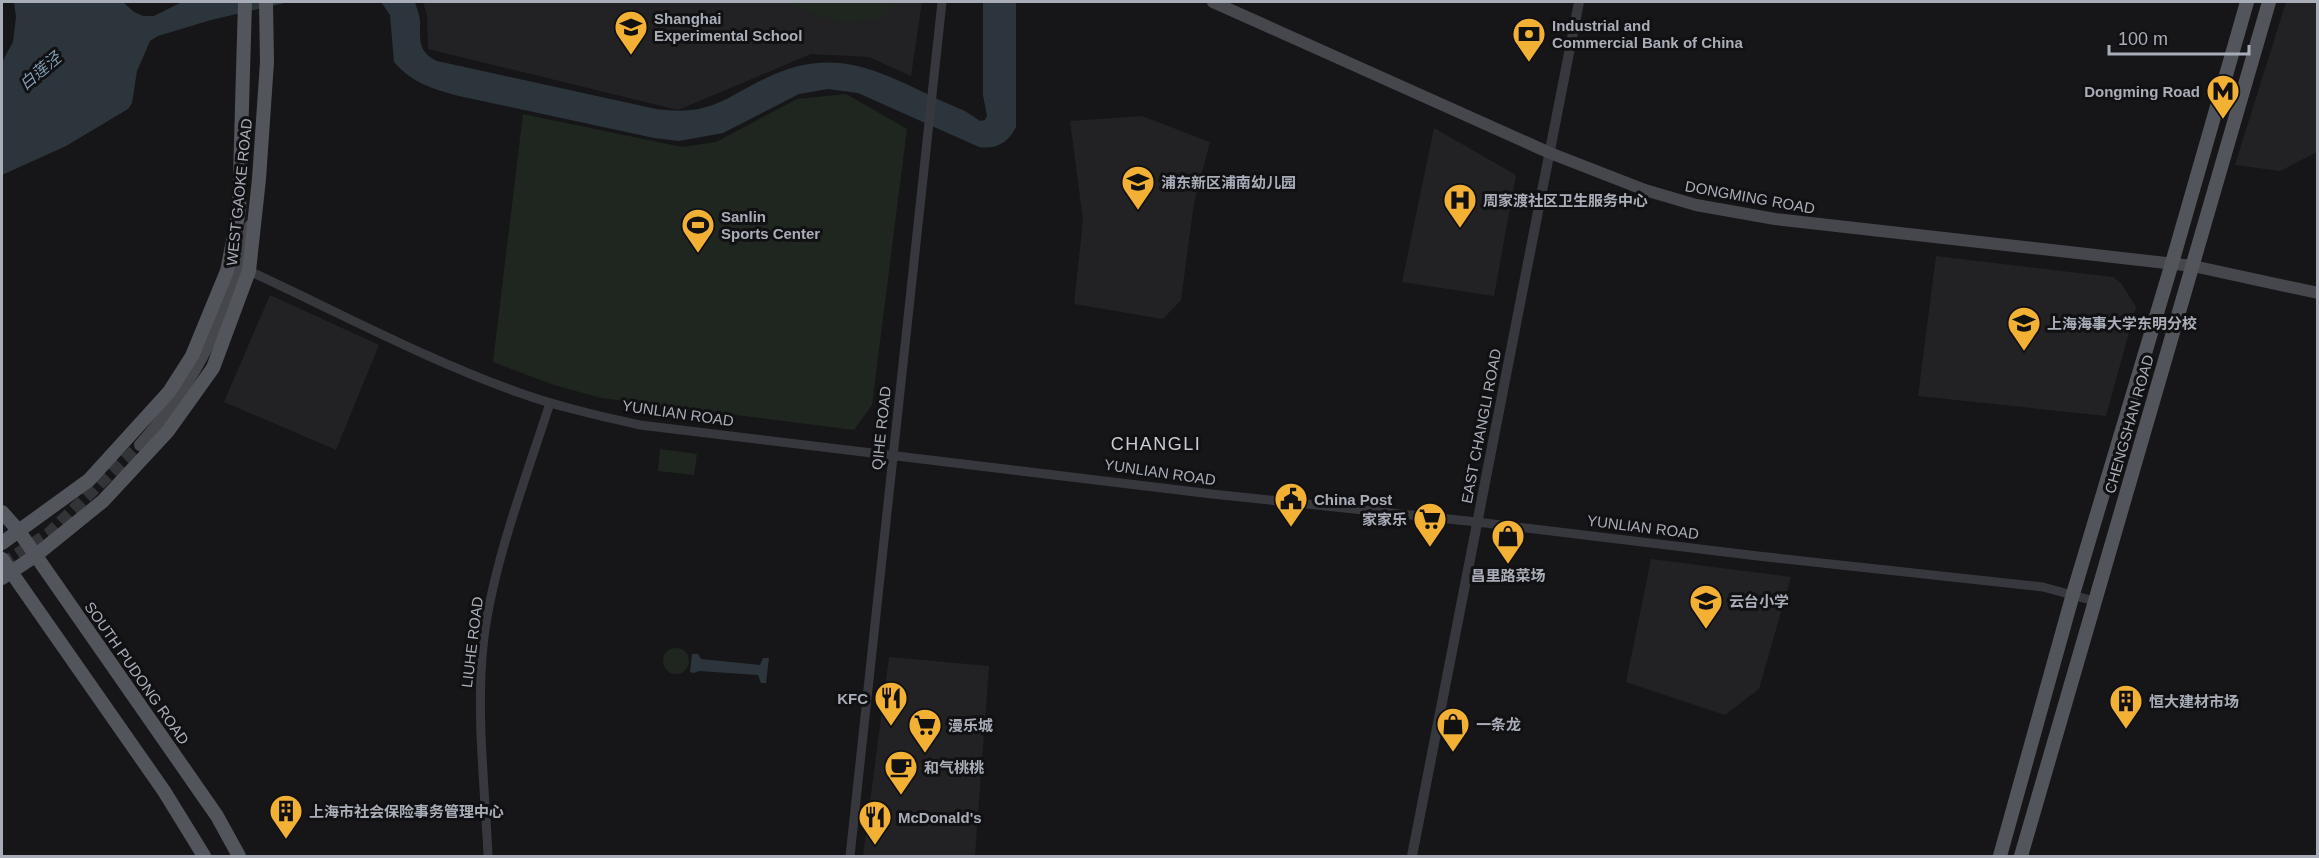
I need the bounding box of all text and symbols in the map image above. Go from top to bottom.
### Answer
school or university icon: Shanghai Experimental School [613,9,649,56]
place label: Shanghai Experimental School [654,10,802,44]
bank icon: Industrial and Commercial Bank of China [1511,16,1547,63]
place label: Industrial and Commercial Bank of China [1552,17,1744,51]
scale bar [2109,18,2248,56]
text: 100 m [2118,29,2168,49]
water label: 白莲泾 [16,48,65,93]
metro station icon: Dongming Road [2205,73,2241,120]
place label: Dongming Road [2084,83,2200,100]
street label: WEST GAOKE ROAD [223,117,255,267]
school or university icon: 浦东新区浦南幼儿园 [1120,164,1156,211]
place label: 浦东新区浦南幼儿园 [1161,174,1296,191]
street label: DONGMING ROAD [1684,177,1816,217]
hospital icon: 周家渡社区卫生服务中心 [1442,182,1478,229]
place label: 周家渡社区卫生服务中心 [1483,192,1648,209]
sports icon: Sanlin Sports Center [680,207,716,254]
place label: Sanlin Sports Center [721,208,820,242]
school or university icon: 上海海事大学东明分校 [2006,305,2042,352]
place label: 上海海事大学东明分校 [2047,315,2197,332]
street label: EAST CHANGLI ROAD [1458,347,1504,505]
street label: CHENGSHAN ROAD [2101,353,2157,495]
street label: QIHE ROAD [868,385,894,471]
street label: YUNLIAN ROAD [621,397,735,429]
district label: CHANGLI [1111,434,1201,454]
street label: YUNLIAN ROAD [1103,456,1217,488]
public building icon: China Post [1273,481,1309,528]
place label: China Post [1314,491,1392,508]
supermarket icon: 家家乐 [1412,501,1448,548]
place label: 家家乐 [1362,511,1407,528]
street label: YUNLIAN ROAD [1586,512,1700,542]
shop icon: 昌里路菜场 [1490,518,1526,565]
place label: 昌里路菜场 [1470,567,1546,584]
school or university icon: 云台小学 [1688,583,1724,630]
place label: 云台小学 [1729,593,1789,610]
street label: LIUHE ROAD [458,595,486,689]
street label: SOUTH PUDONG ROAD [81,598,193,748]
restaurant icon: KFC [873,680,909,727]
building icon: 恒大建材市场 [2108,683,2144,730]
place label: KFC [837,690,868,707]
place label: 恒大建材市场 [2149,693,2239,710]
shop icon: 一条龙 [1435,706,1471,753]
supermarket icon: 漫乐城 [907,707,943,754]
place label: 一条龙 [1476,716,1521,733]
place label: 漫乐城 [948,717,993,734]
cafe icon: 和气桃桃 [883,749,919,796]
place label: 和气桃桃 [924,759,984,776]
building icon: 上海市社会保险事务管理中心 [268,793,304,840]
restaurant icon: McDonald's [857,799,893,846]
place label: 上海市社会保险事务管理中心 [309,803,504,820]
place label: McDonald's [898,809,982,826]

